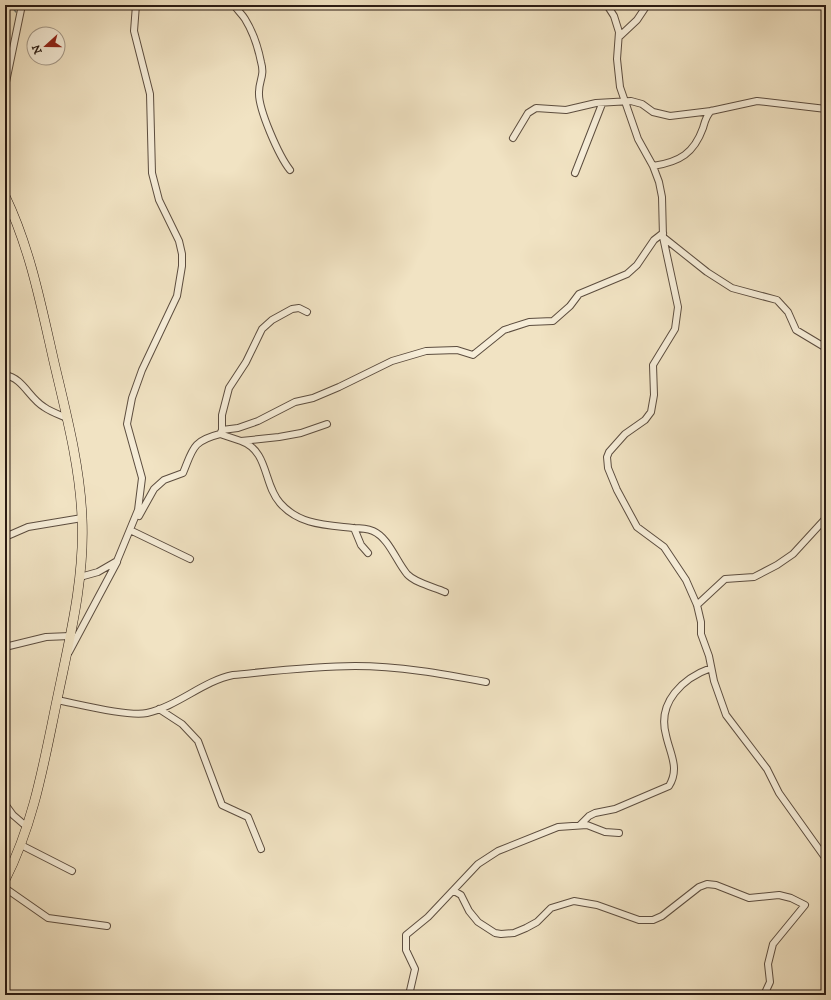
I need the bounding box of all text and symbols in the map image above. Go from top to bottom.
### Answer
north arrow [26,26,66,66]
text: N [29,43,46,56]

